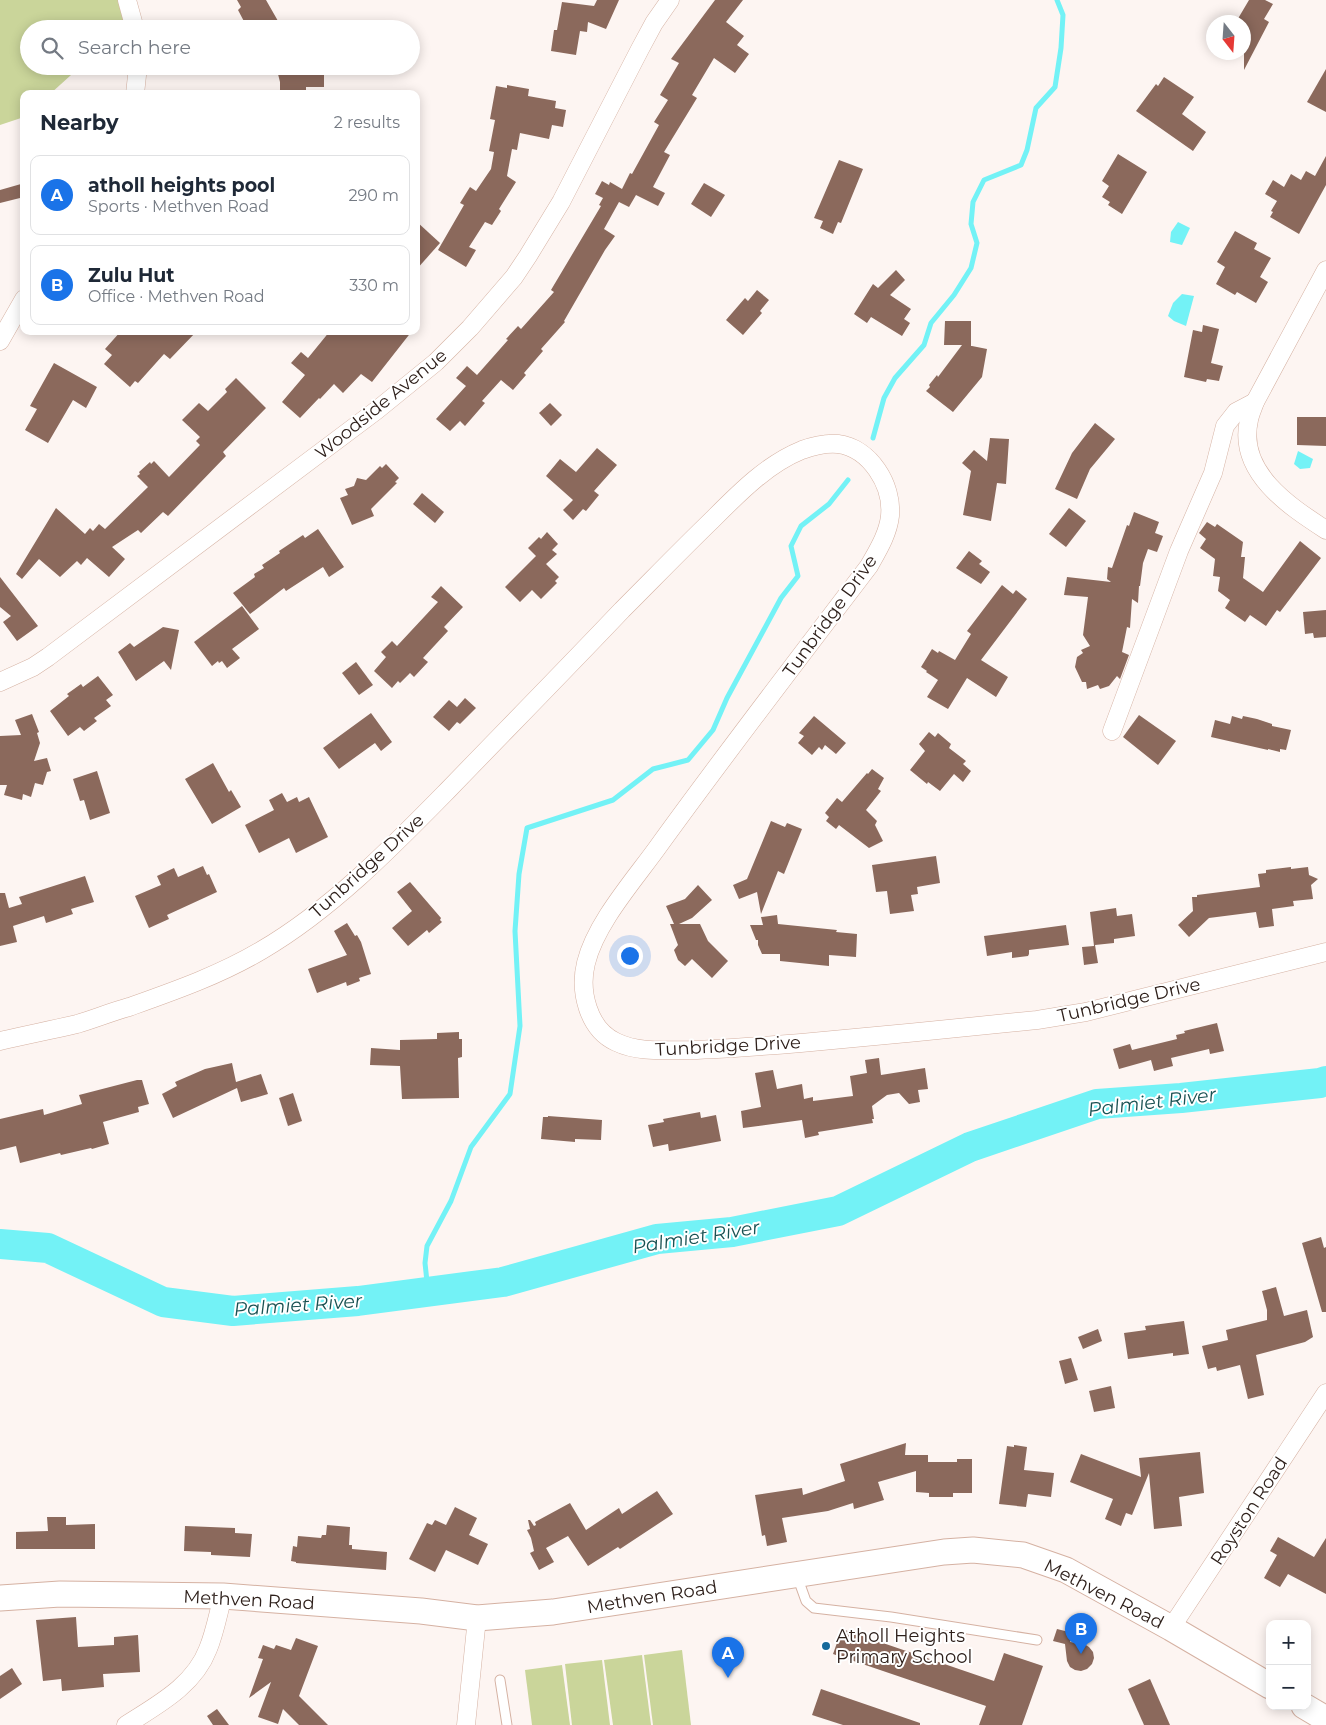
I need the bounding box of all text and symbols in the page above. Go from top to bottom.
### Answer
north arrow [1206,15,1251,60]
search box [20,20,420,75]
icon: search [38,34,66,62]
text: Search here [78,36,191,59]
text: Nearby [40,110,119,135]
text: 2 results [334,113,400,132]
text: atholl heights pool [88,174,275,197]
text: A [51,186,63,205]
text: 290 m [348,186,399,205]
text: Sports · Methven Road [88,197,269,216]
text: Zulu Hut [88,264,175,287]
text: B [51,276,63,295]
text: 330 m [349,276,399,295]
text: Office · Methven Road [88,287,265,306]
street label: Woodside Avenue [311,344,451,464]
street label: Tunbridge Drive [778,550,882,681]
street label: Tunbridge Drive [305,809,429,923]
your location [617,943,643,969]
street label: Tunbridge Drive [1056,973,1203,1027]
street label: Tunbridge Drive [655,1031,801,1061]
water label: Palmiet River [1087,1083,1218,1121]
water label: Palmiet River [631,1216,762,1258]
water label: Palmiet River [233,1289,363,1321]
street label: Royston Road [1206,1453,1292,1569]
street label: Methven Road [1040,1554,1168,1634]
street label: Methven Road [585,1576,719,1618]
street label: Methven Road [183,1586,315,1614]
pin: B [1065,1613,1097,1654]
map controls [1266,1620,1311,1710]
button: + [1266,1620,1311,1665]
place label: Atholl Heights Primary School [836,1625,972,1668]
pin: A [712,1637,744,1678]
marker: Atholl Heights Primary School [820,1640,832,1652]
button: − [1266,1665,1311,1710]

